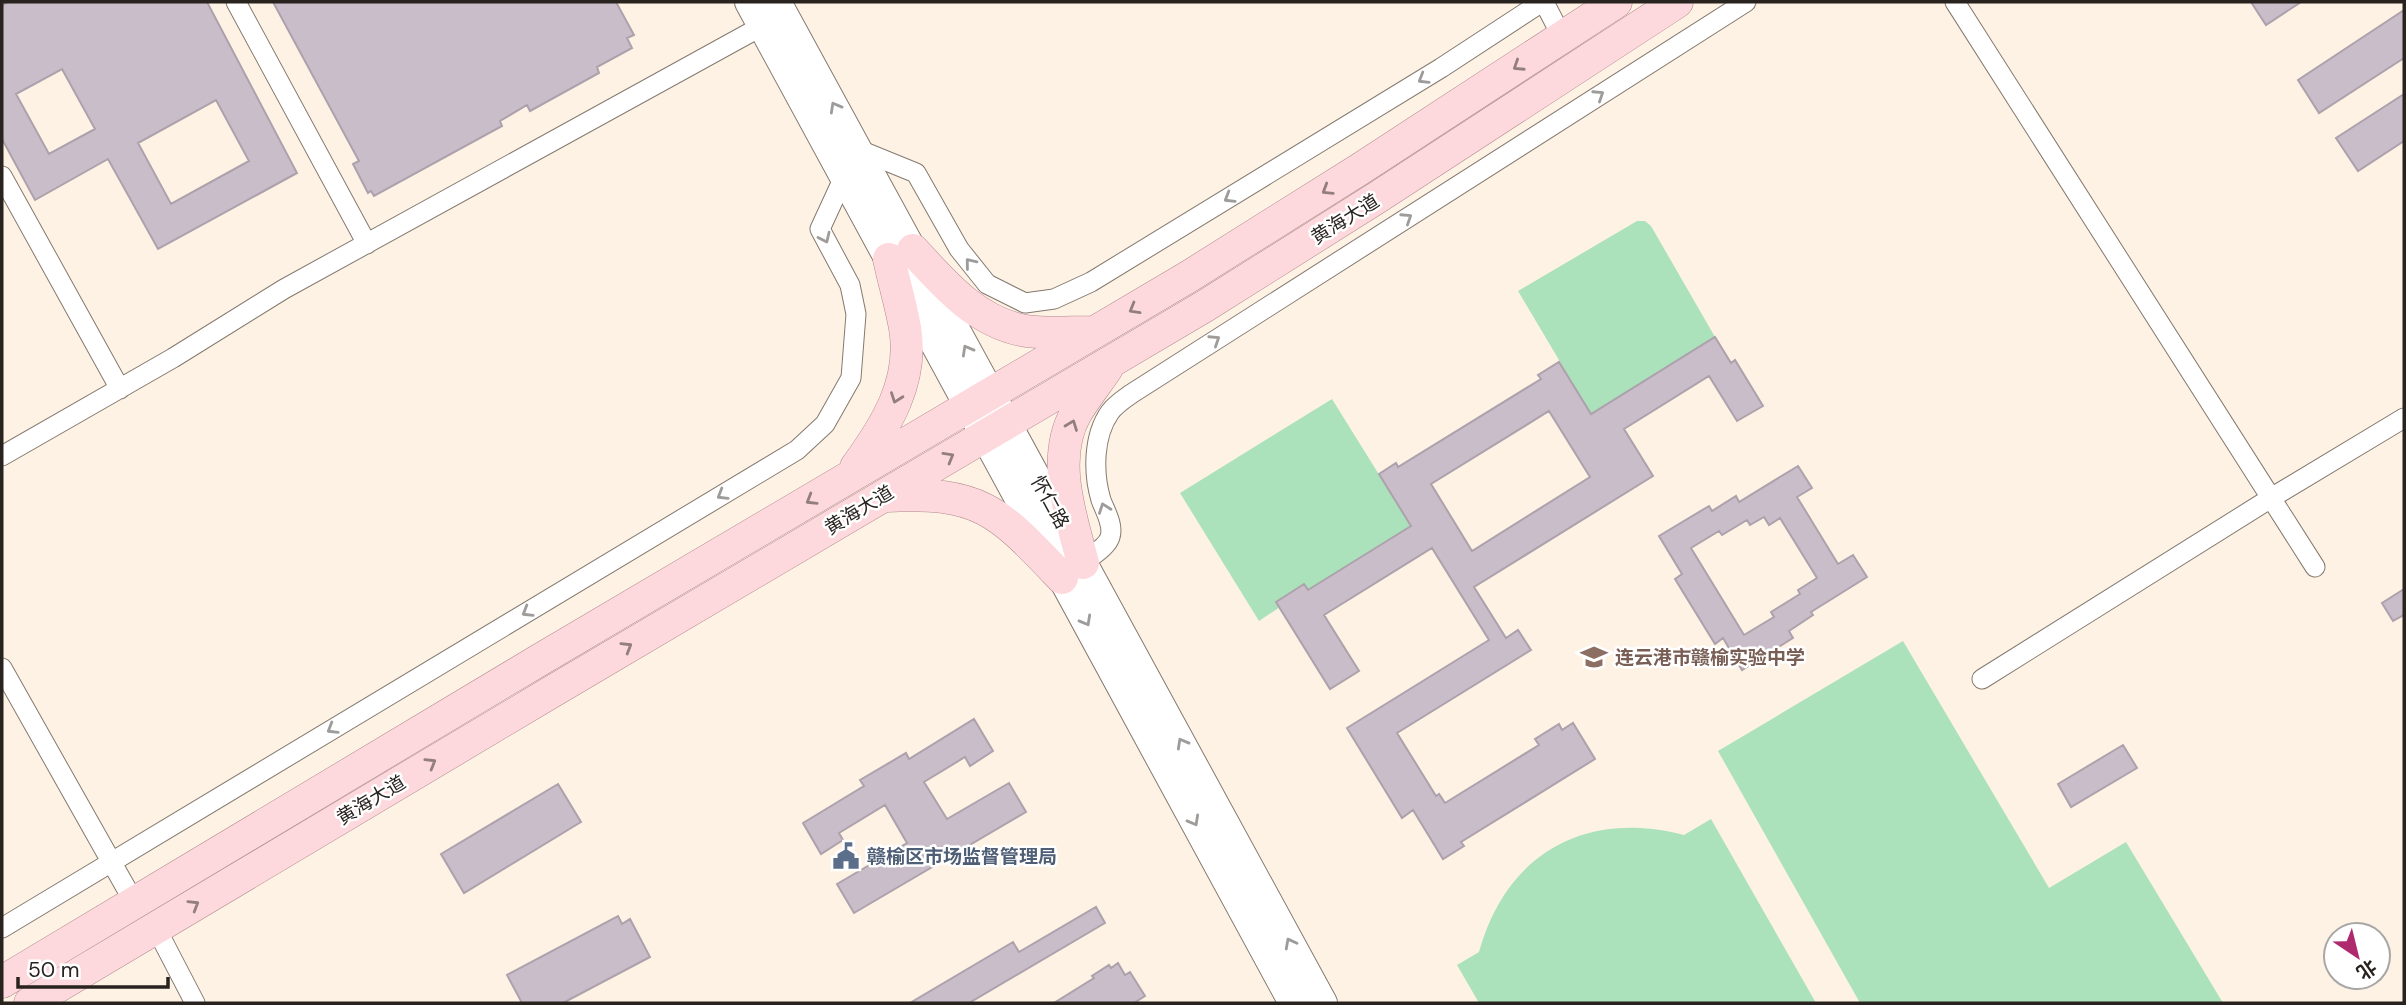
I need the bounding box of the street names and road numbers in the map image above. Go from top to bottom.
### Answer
street label: 黄海大道 [1306,188,1384,250]
street label: 怀仁路 [1025,471,1075,533]
street label: 黄海大道 [820,480,898,540]
street label: 黄海大道 [332,770,410,830]

